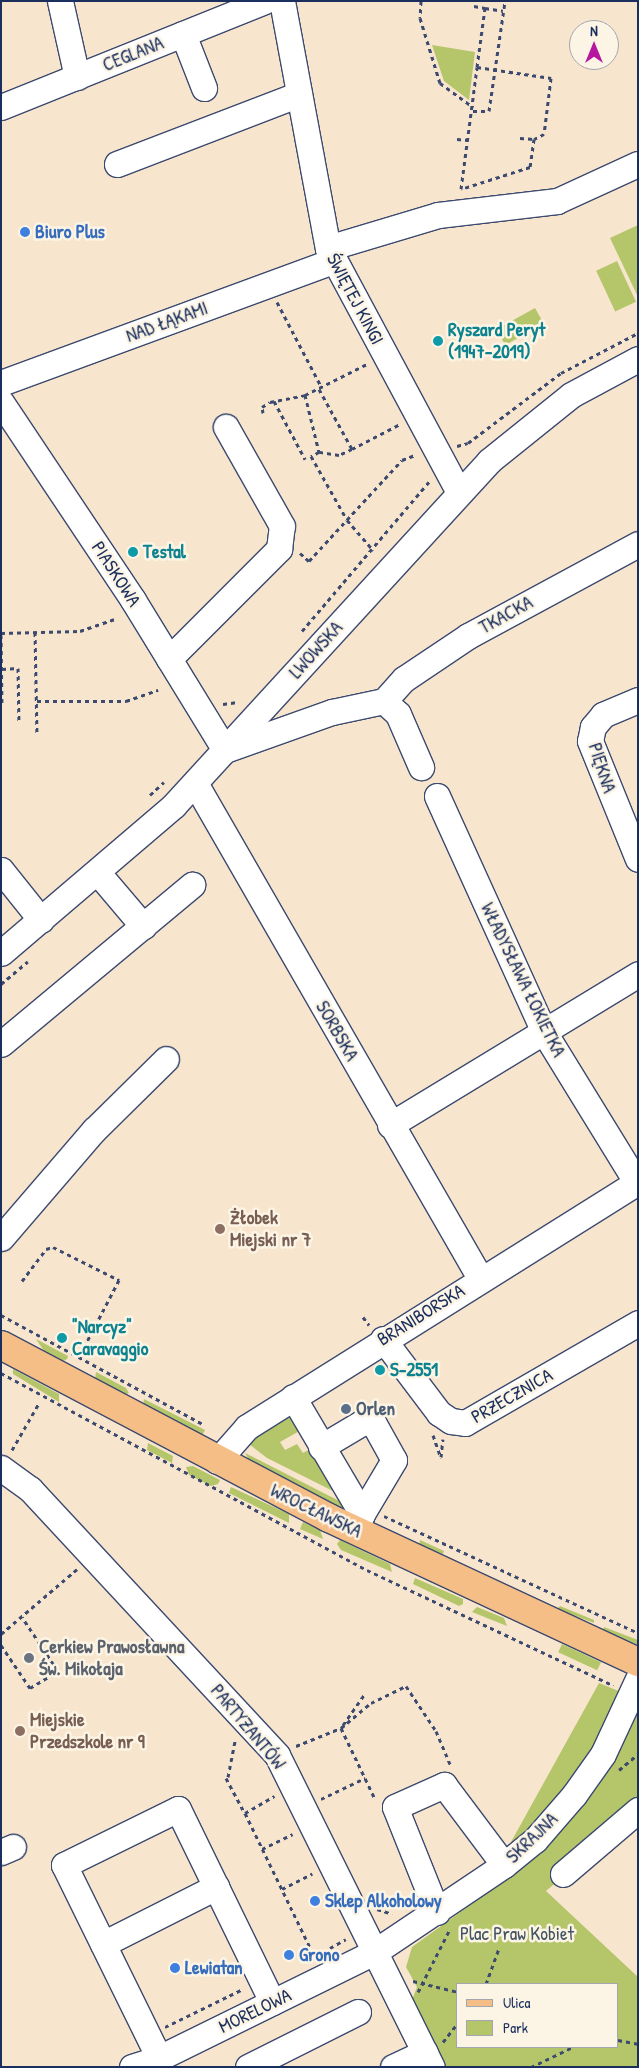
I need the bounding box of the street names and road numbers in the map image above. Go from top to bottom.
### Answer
street label: CEGLANA [99,32,167,76]
street label: ŚWIĘTEJ KINGI [321,249,389,349]
street label: NAD ŁĄKAMI [123,297,211,347]
street label: PIASKOWA [87,537,145,611]
street label: TKACKA [475,591,537,639]
street label: LWOWSKA [284,617,348,683]
street label: PIĘKNA [583,740,621,796]
street label: WŁADYSŁAWA ŁOKIETKA [476,899,570,1061]
street label: SORBSKA [311,997,363,1065]
street label: BRANIBORSKA [373,1279,469,1351]
street label: PRZECZNICA [467,1364,557,1428]
street label: WROCŁAWSKA [267,1479,365,1543]
street label: PARTYZANTÓW [206,1680,290,1774]
street label: SKRAJNA [501,1808,563,1868]
street label: MORELOWA [215,1984,295,2038]

